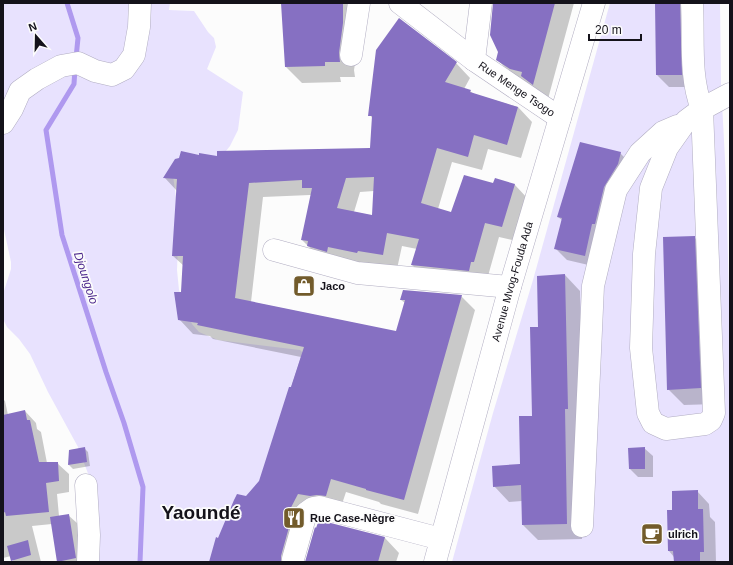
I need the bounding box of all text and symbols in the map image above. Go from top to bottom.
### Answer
north arrow [16,16,56,56]
scale bar [589,16,641,42]
text: N [27,20,38,34]
text: 20 m [595,23,622,37]
street label: Rue Menge Tsogo [476,59,557,119]
street label: Avenue Mvog-Fouda Ada [489,219,535,343]
water label: Djoungolo [71,250,101,306]
shop icon: Jaco [291,273,317,299]
place label: Jaco [320,280,345,292]
district label: Yaoundé [161,502,241,523]
restaurant icon: Rue Case-Nègre [281,505,307,531]
place label: Rue Case-Nègre [310,512,395,524]
cafe icon: ulrich [639,521,665,547]
place label: ulrich [668,528,698,540]

